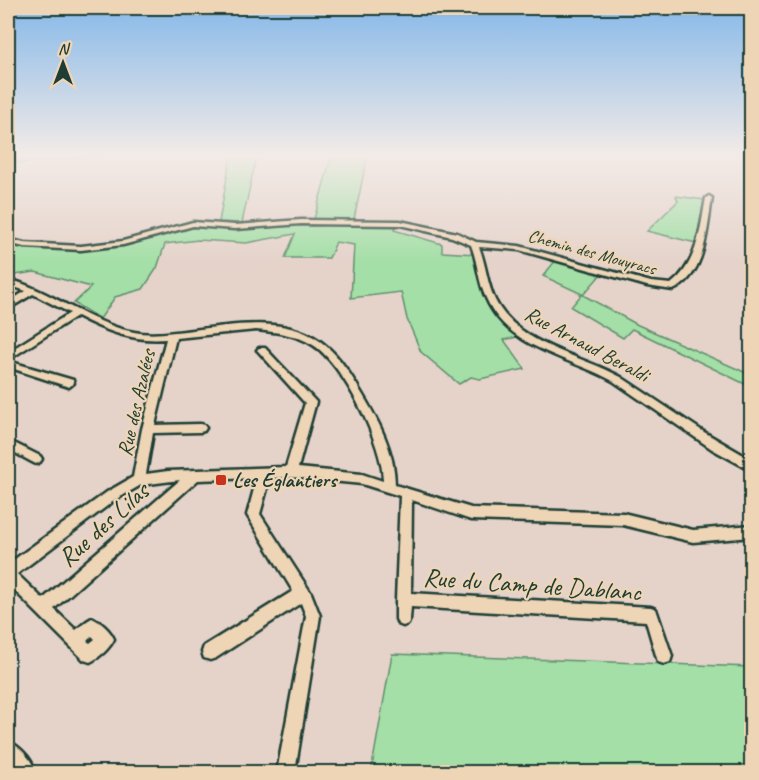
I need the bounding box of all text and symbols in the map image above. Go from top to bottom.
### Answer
north arrow [33,33,93,93]
text: N [58,39,71,59]
street label: Chemin des Mouyracs [526,224,660,280]
street label: Rue Arnaud Beraldi [520,300,656,389]
street label: Rue des Azalées [111,346,161,459]
place label: Les Églantiers [233,467,339,493]
street label: Rue des Lilas [51,473,157,574]
marker: Les Églantiers [214,473,228,487]
street label: Rue du Camp de Dablanc [422,560,643,609]

